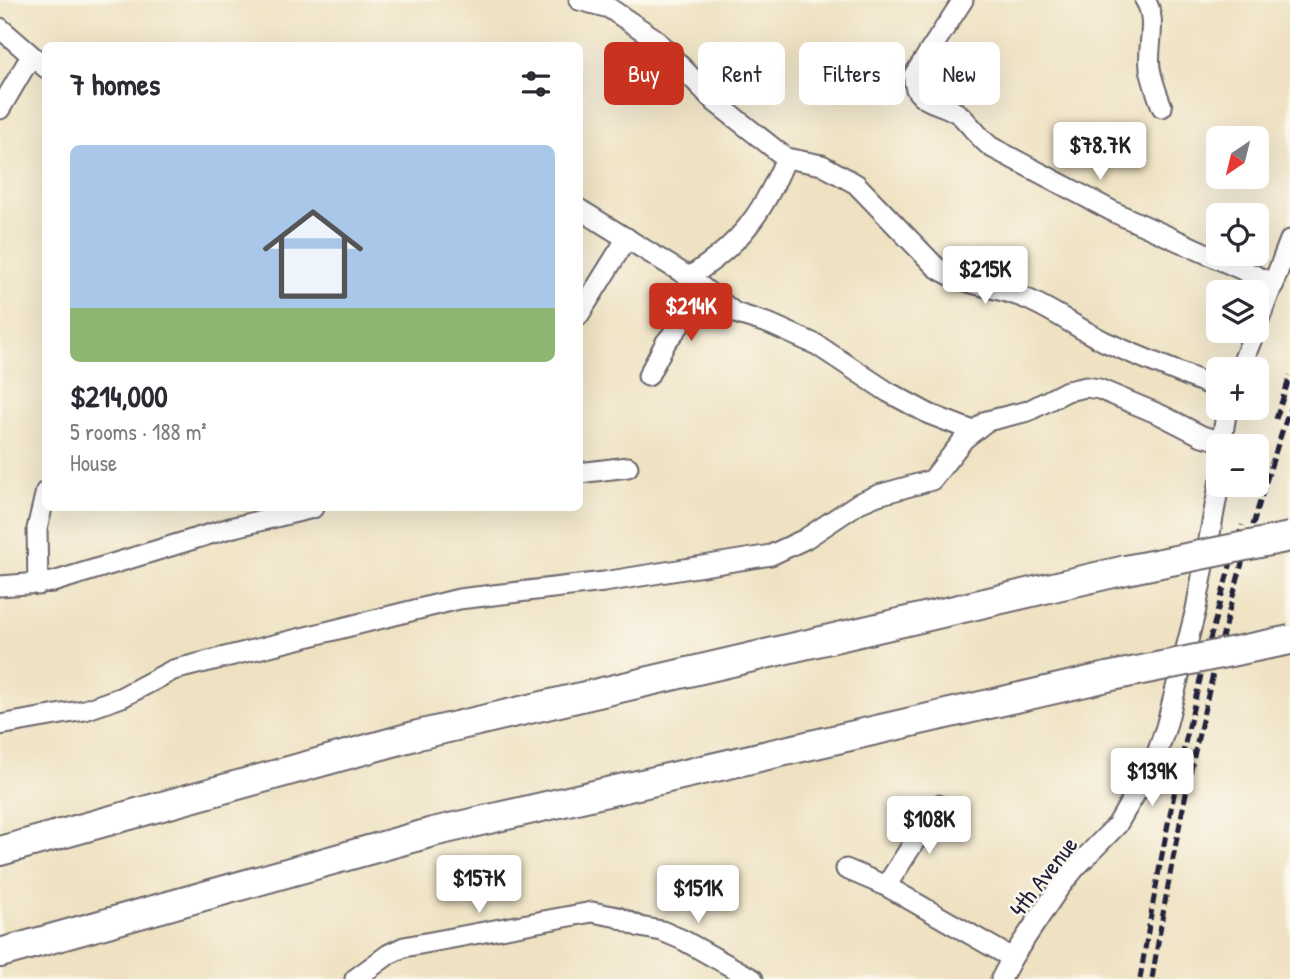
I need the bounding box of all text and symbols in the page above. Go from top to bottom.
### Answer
chip: Buy [604,42,684,105]
chip: Rent [698,42,785,105]
chip: Filters [799,42,905,105]
chip: New [919,42,1000,105]
text: 7 homes [70,64,160,104]
icon: filters [517,65,555,103]
pin: $78.7K [1043,122,1157,182]
north arrow [1206,126,1269,189]
map controls [1206,126,1269,497]
text: $78.7K [1069,129,1131,160]
icon: home [250,191,376,317]
button: locate [1206,203,1269,266]
pin: $215K [936,246,1034,306]
text: $215K [959,253,1011,284]
button: layers [1206,280,1269,343]
pin: $214K [642,284,740,343]
text: $214K [665,290,717,321]
button: + [1206,357,1269,420]
text: $214,000 [70,376,168,416]
text: 5 rooms · 188 m² [70,416,207,447]
button: − [1206,434,1269,497]
text: House [70,447,117,478]
pin: $139K [1103,748,1201,808]
text: $139K [1127,755,1177,786]
pin: $108K [880,796,978,856]
text: $108K [903,803,955,834]
street label: 4th Avenue [1002,829,1085,923]
pin: $157K [430,856,528,915]
text: $157K [452,862,506,893]
pin: $151K [649,866,747,925]
text: $151K [673,872,723,903]

